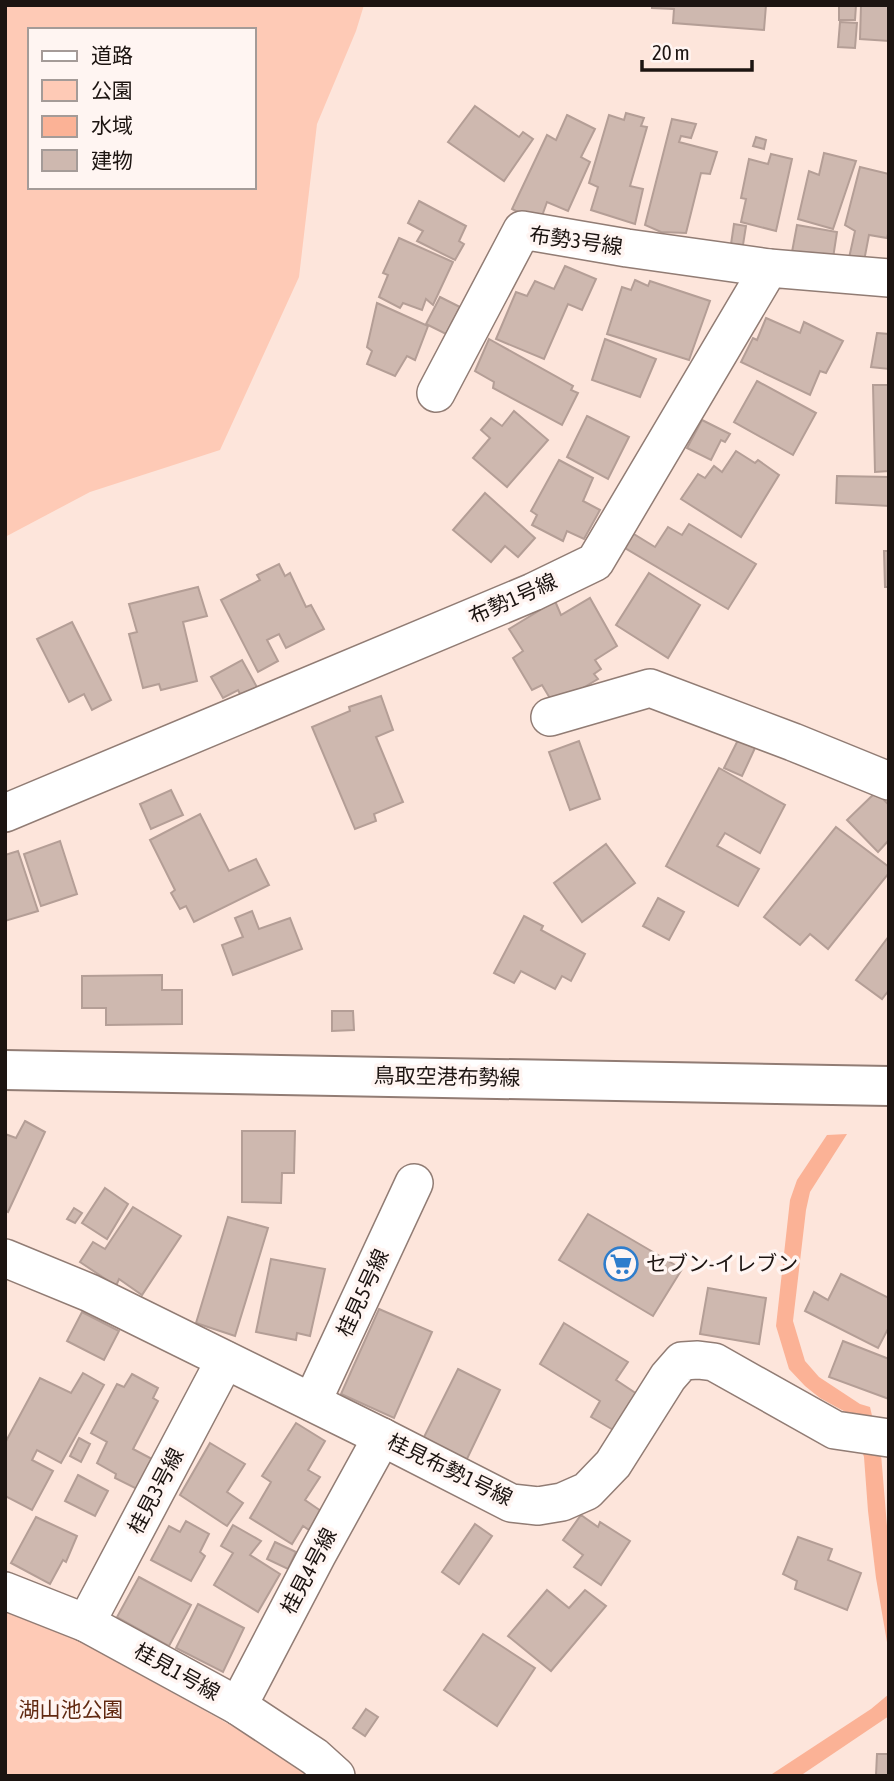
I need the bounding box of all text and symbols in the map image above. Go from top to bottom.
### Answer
legend [28,28,256,189]
scale bar [642,28,752,72]
text: 20 m [652,40,690,64]
text: 道路 [91,43,133,67]
text: 公園 [91,78,133,102]
text: 水域 [91,113,133,137]
text: 建物 [91,148,133,172]
street label: 布勢3号線 [528,222,624,258]
street label: 布勢1号線 [465,568,560,628]
street label: 鳥取空港布勢線 [373,1063,521,1089]
street label: 桂見5号線 [331,1245,393,1340]
supermarket icon: セブン-イレブン [602,1245,640,1283]
place label: セブン-イレブン [646,1251,798,1275]
street label: 桂見布勢1号線 [384,1429,517,1510]
street label: 桂見3号線 [122,1443,188,1538]
street label: 桂見4号線 [275,1523,341,1618]
street label: 桂見1号線 [131,1638,224,1704]
park label: 湖山池公園 [19,1697,124,1721]

